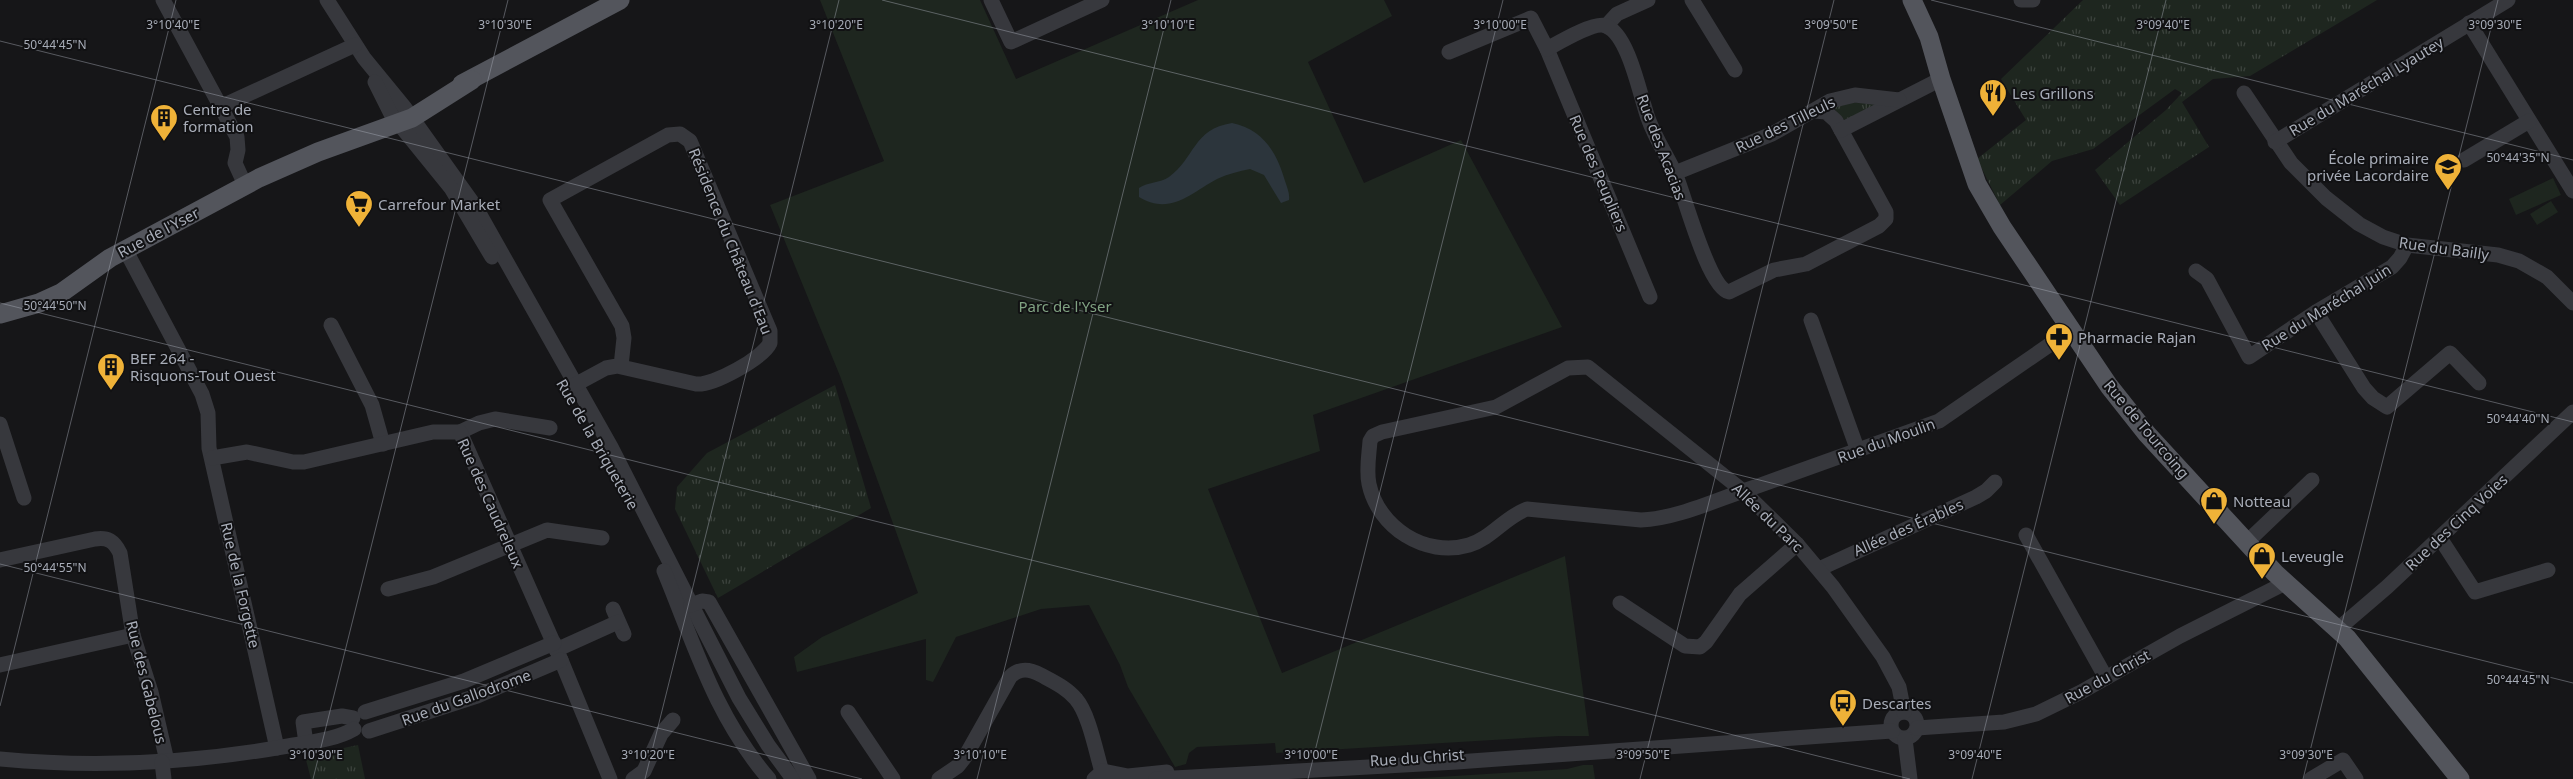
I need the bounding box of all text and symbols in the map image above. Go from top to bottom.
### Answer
text: 3°10'40"E [146,16,200,33]
text: 3°10'30"E [478,16,532,33]
text: 3°10'20"E [809,16,863,33]
text: 3°10'10"E [1141,16,1195,33]
text: 3°10'00"E [1473,16,1527,33]
text: 3°09'50"E [1804,16,1858,33]
text: 3°09'40"E [2136,16,2190,33]
text: 3°09'30"E [2468,16,2522,33]
street label: Rue du Maréchal Lyautey [2285,32,2447,140]
text: 50°44'45"N [23,36,87,53]
restaurant icon: Les Grillons [1978,78,2008,117]
place label: Les Grillons [2012,83,2094,103]
street label: Rue des Acacias [1633,91,1691,203]
street label: Rue des Tilleuls [1732,91,1838,157]
place label: Centre de formation [183,99,254,136]
building icon: Centre de formation [149,103,179,142]
street label: Rue des Peupliers [1565,111,1633,235]
street label: Résidence du Château d'Eau [684,145,778,337]
place label: École primaire privée Lacordaire [2307,148,2429,185]
text: 50°44'35"N [2486,149,2550,166]
school or university icon: École primaire privée Lacordaire [2433,152,2463,191]
supermarket icon: Carrefour Market [344,189,374,228]
place label: Carrefour Market [378,194,501,214]
street label: Rue de l'Yser [114,202,202,262]
street label: Rue du Bailly [2398,232,2491,264]
street label: Rue du Maréchal Juin [2258,259,2394,355]
park label: Parc de l'Yser [1018,296,1112,316]
text: 50°44'50"N [23,297,87,314]
pharmacy icon: Pharmacie Rajan [2044,322,2074,361]
place label: Pharmacie Rajan [2078,327,2196,347]
place label: BEF 264 - Risquons-Tout Ouest [130,348,276,385]
building icon: BEF 264 - Risquons-Tout Ouest [96,352,126,391]
street label: Rue de la Briqueterie [552,375,644,513]
street label: Rue de Tourcoing [2100,376,2194,482]
text: 50°44'40"N [2486,410,2550,427]
street label: Rue du Moulin [1835,413,1937,467]
street label: Rue des Caudreleux [453,435,529,571]
street label: Rue des Cinq Voies [2401,469,2511,575]
street label: Allée du Parc [1728,478,1808,556]
shop icon: Notteau [2199,486,2229,525]
place label: Notteau [2233,491,2290,511]
street label: Allée des Érables [1850,494,1966,560]
street label: Rue de la Forgette [217,520,265,650]
shop icon: Leveugle [2247,541,2277,580]
place label: Leveugle [2281,546,2344,566]
text: 50°44'55"N [23,559,87,576]
street label: Rue des Gabelous [122,618,172,746]
street label: Rue du Christ [2061,644,2154,708]
street label: Rue du Gallodrome [399,664,533,730]
text: 50°44'45"N [2486,671,2550,688]
bus stop icon: Descartes [1828,688,1858,727]
place label: Descartes [1862,693,1931,713]
street label: Rue du Christ [1369,744,1466,770]
text: 3°10'30"E [289,746,343,763]
text: 3°10'20"E [621,746,675,763]
text: 3°10'10"E [953,746,1007,763]
text: 3°10'00"E [1284,746,1338,763]
text: 3°09'50"E [1616,746,1670,763]
text: 3°09'40"E [1948,746,2002,763]
text: 3°09'30"E [2279,746,2333,763]

